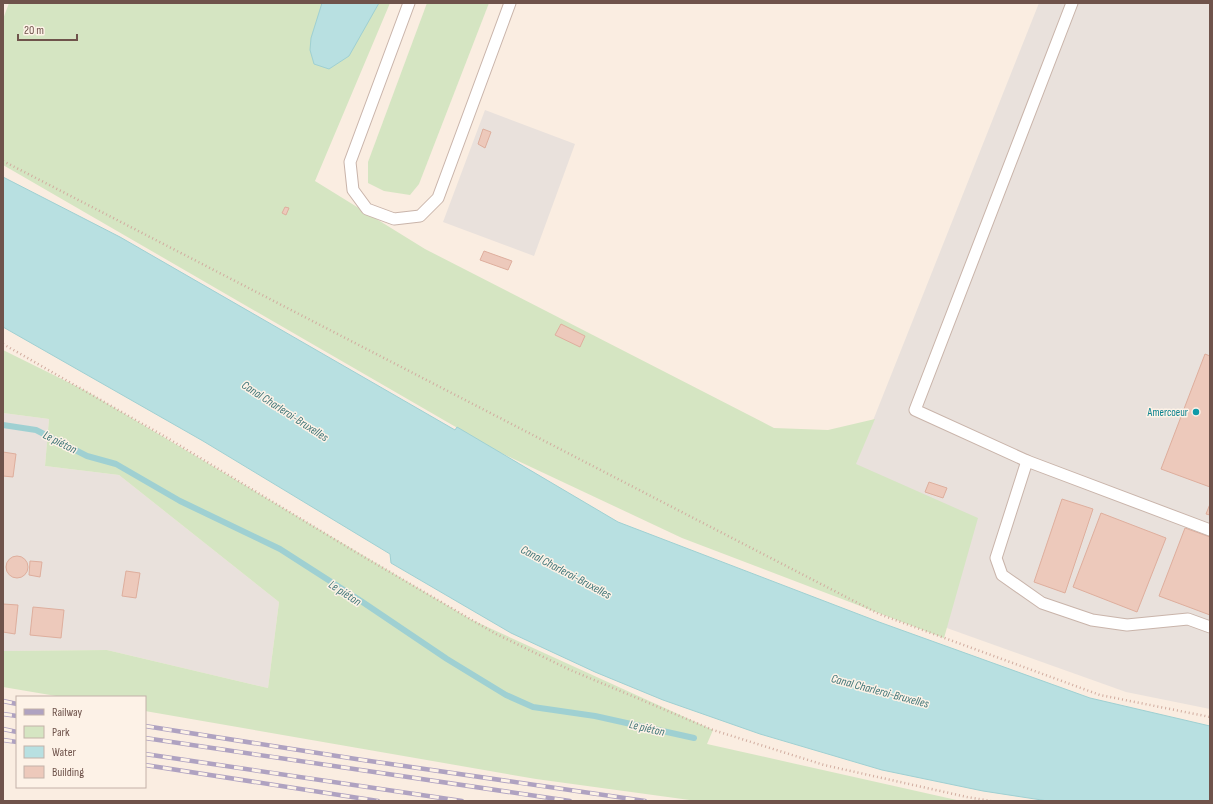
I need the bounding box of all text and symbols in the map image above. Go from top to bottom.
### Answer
scale bar [18,16,77,42]
text: 20 m [24,23,44,38]
water label: Canal Charleroi-Bruxelles [238,378,332,446]
place label: Amercoeur [1147,406,1188,419]
marker: Amercoeur [1191,407,1201,417]
water label: Le piéton [40,428,79,457]
water label: Canal Charleroi-Bruxelles [518,542,614,603]
water label: Le piéton [326,577,364,609]
water label: Canal Charleroi-Bruxelles [829,671,931,712]
legend [16,696,146,788]
text: Railway [52,705,83,720]
water label: Le piéton [628,717,666,740]
text: Park [52,725,70,740]
text: Water [52,745,76,760]
text: Building [52,765,84,780]

